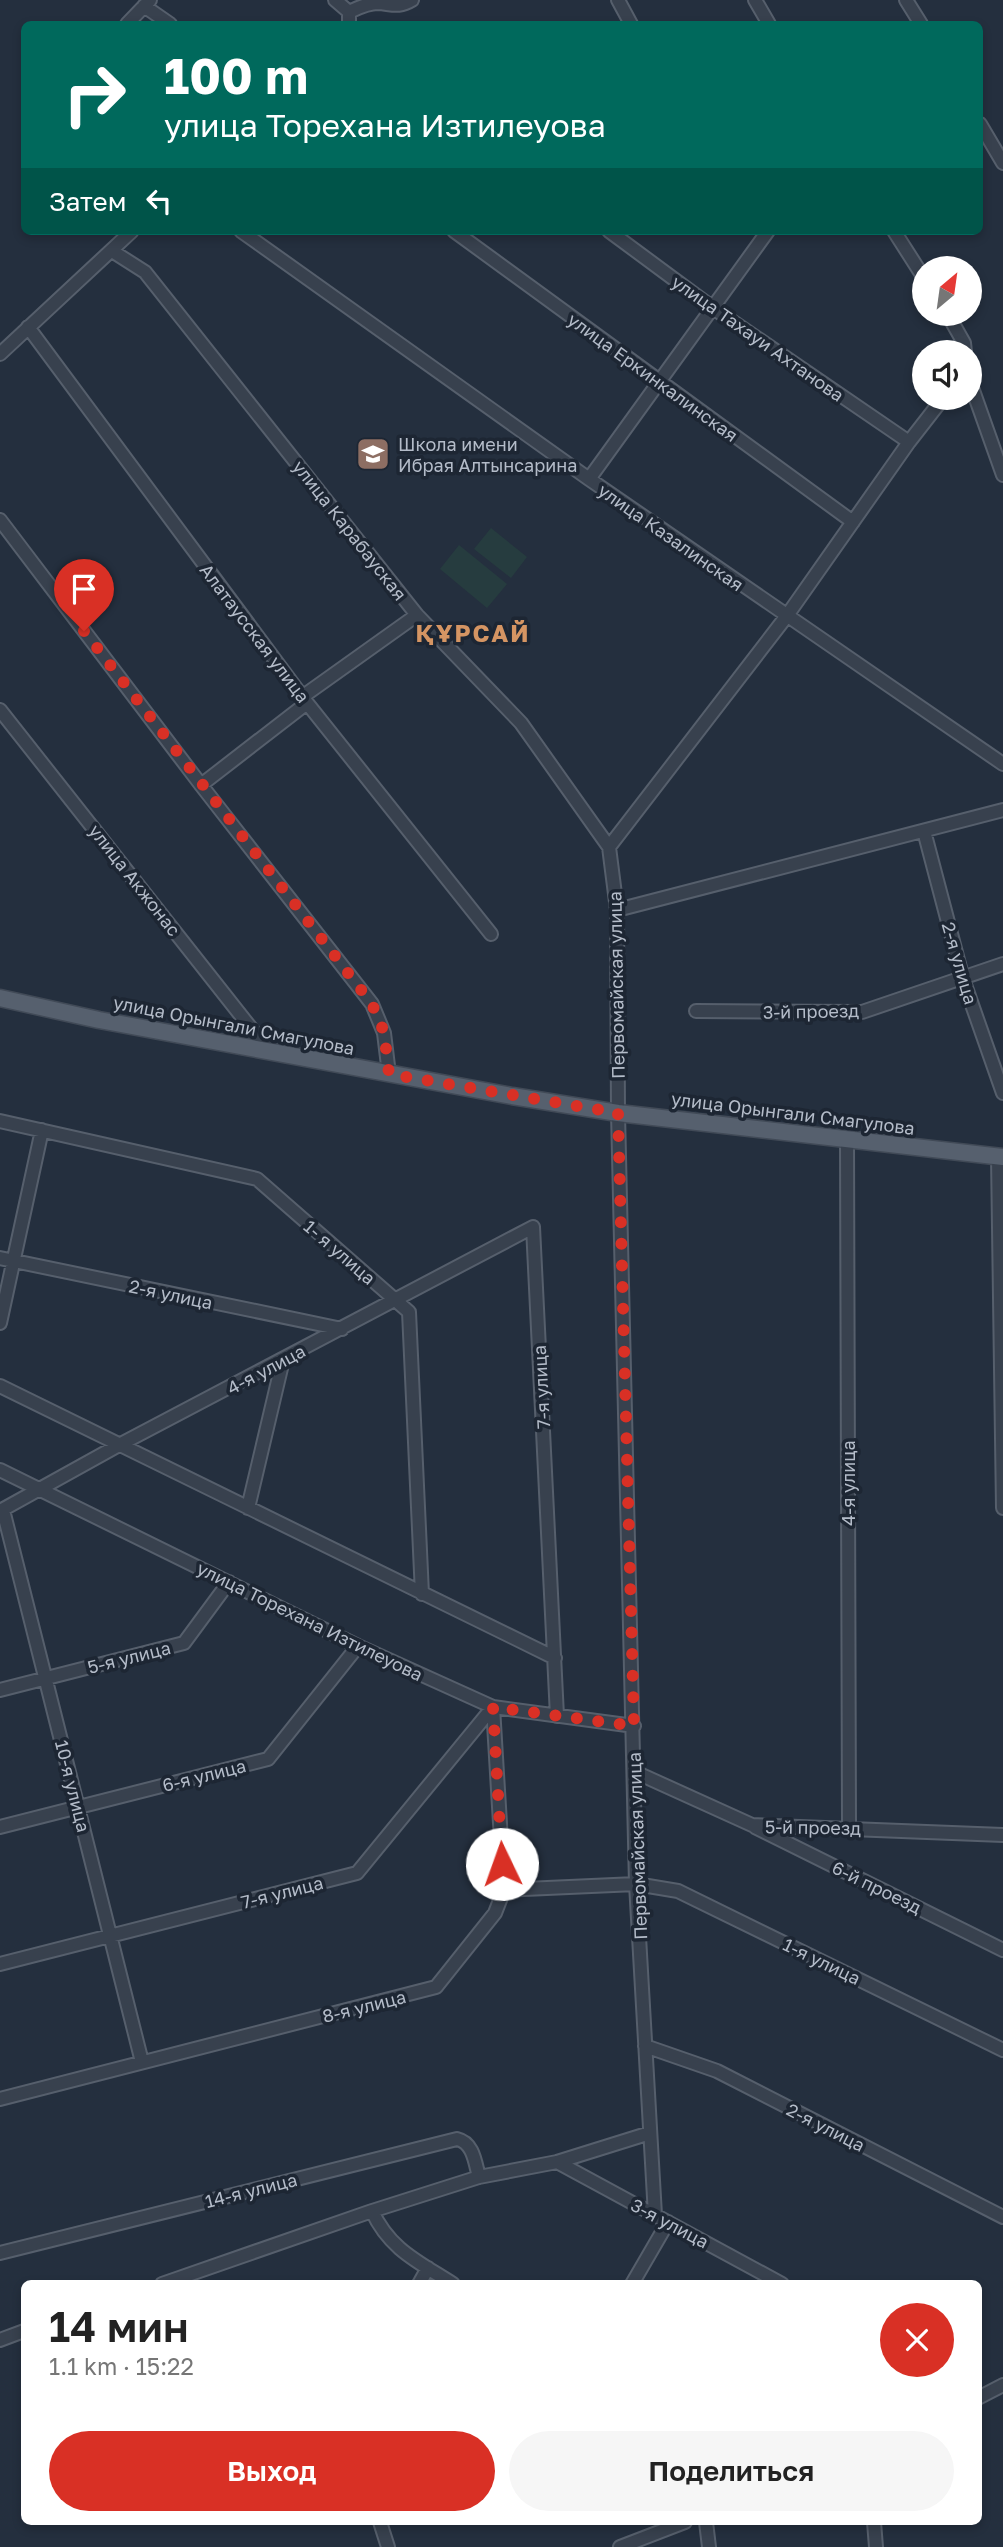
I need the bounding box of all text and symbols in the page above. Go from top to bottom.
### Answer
text: 100 m [164,46,308,105]
icon: right [49,49,140,140]
text: улица Торехана Изтилеуова [164,106,606,144]
icon: left [140,182,178,220]
text: Затем [49,186,126,217]
north arrow [912,256,982,326]
map controls [912,256,982,410]
street label: улица Тахауи Ахтанова [668,270,848,406]
street label: улица Еркинкалинская [564,308,742,446]
button: sound [912,340,982,410]
place label: Школа имени Ибрая Алтынсарина [398,433,577,476]
school or university icon: Школа имени Ибрая Алтынсарина [354,435,392,473]
street label: улица Карабауская [288,456,412,604]
street label: улица Казалинская [594,479,748,595]
pin [54,559,114,631]
street label: Алатаусская улица [196,559,314,707]
icon: arrive [65,570,103,608]
district label: ҚҰРСАЙ [416,618,530,647]
street label: улица Акжонас [85,820,186,940]
street label: Первомайская улица [603,891,629,1079]
street label: 2-я улица [938,919,982,1007]
street label: улица Орынгали Смагулова [112,991,356,1059]
street label: 3-й проезд [763,999,859,1023]
street label: улица Орынгали Смагулова [670,1087,916,1139]
street label: 1- я улица [300,1215,380,1289]
street label: 2-я улица [127,1274,215,1314]
street label: 4-я улица [223,1339,309,1399]
street label: 7-я улица [528,1345,554,1429]
street label: 4-я улица [837,1440,859,1526]
street label: улица Торехана Изтилеуова [194,1557,426,1685]
street label: 5-я улица [85,1636,173,1678]
street label: 10-я улица [51,1738,95,1834]
street label: Первомайская улица [623,1752,651,1940]
street label: 6-я улица [160,1754,248,1796]
street label: 5-й проезд [765,1815,861,1839]
position arrow [465,1827,539,1901]
street label: 6-й проезд [829,1856,925,1918]
street label: 7-я улица [239,1871,325,1913]
street label: 1-я улица [780,1933,864,1989]
street label: 8-я улица [320,1985,408,2027]
street label: 2-я улица [783,2098,869,2156]
street label: 14-я улица [203,2168,299,2212]
street label: 3-я улица [627,2193,713,2253]
text: 14 мин [49,2301,189,2351]
button: close [880,2303,954,2377]
text: 1.1 km · 15:22 [49,2352,194,2380]
button: Выход [49,2431,495,2511]
button: Поделиться [509,2431,954,2511]

